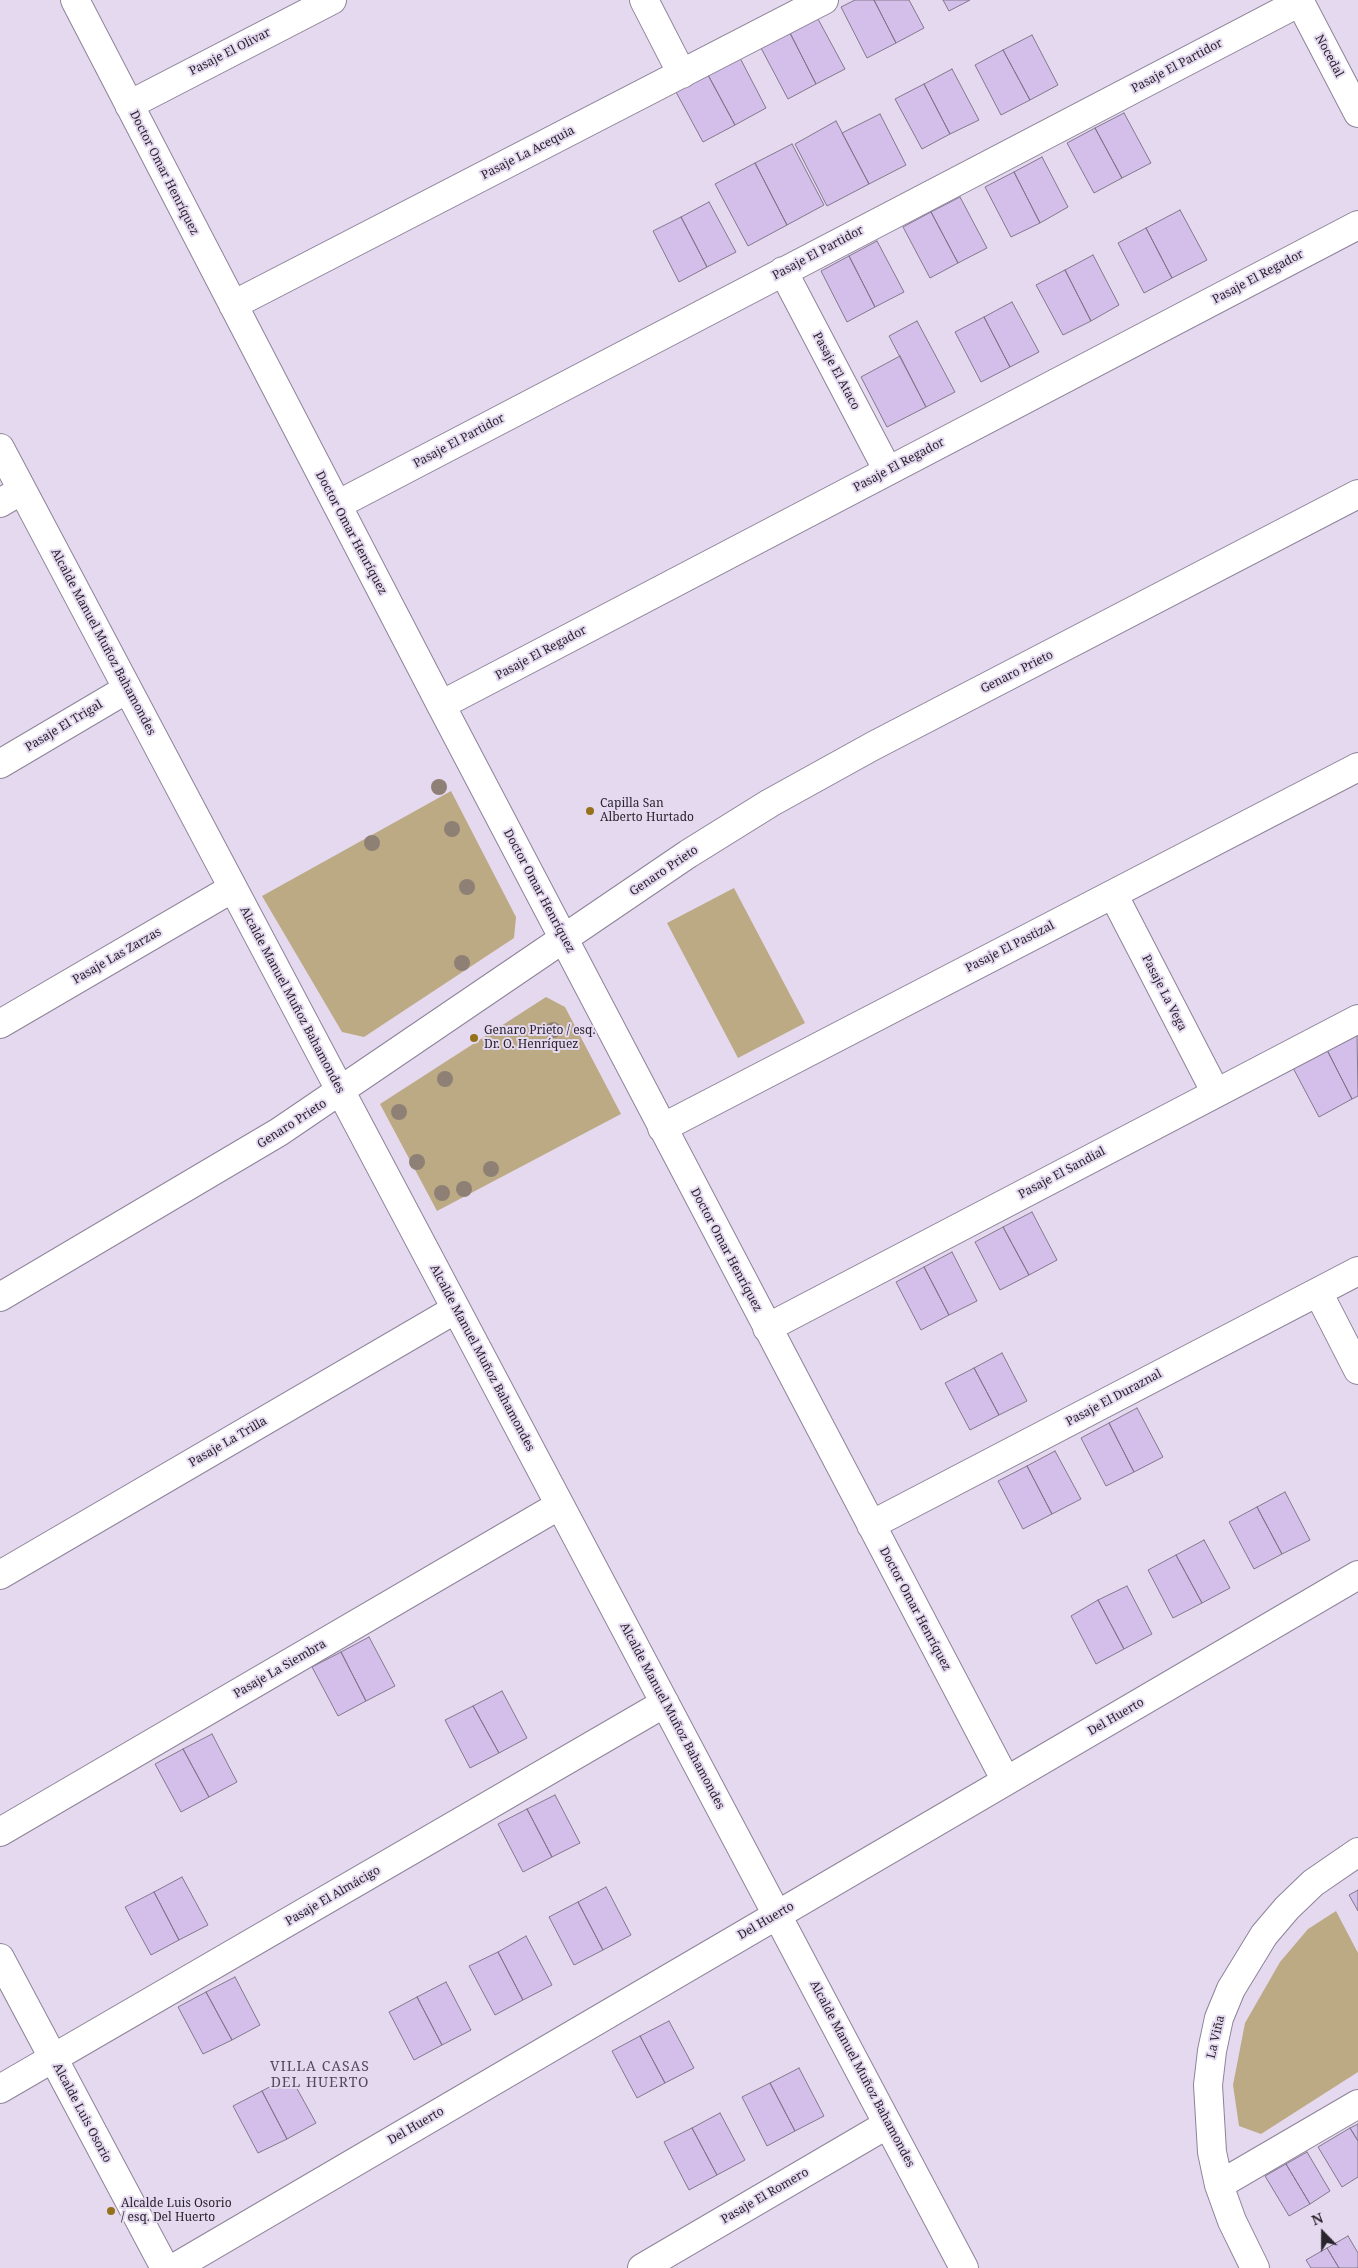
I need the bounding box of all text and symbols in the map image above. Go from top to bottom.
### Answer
street label: Pasaje El Olivar [187,25,273,79]
street label: Nocedal [1312,32,1346,80]
street label: Pasaje El Partidor [1129,36,1225,96]
street label: Doctor Omar Henríquez [126,108,202,238]
street label: Pasaje La Acequia [479,123,577,183]
street label: Pasaje El Partidor [770,223,866,283]
street label: Pasaje El Regador [1210,247,1306,307]
street label: Pasaje El Ataco [809,330,863,412]
street label: Pasaje El Partidor [411,411,507,471]
street label: Pasaje El Regador [851,435,947,495]
street label: Doctor Omar Henríquez [312,469,390,597]
street label: Alcalde Manuel Muñoz Bahamondes [48,546,158,738]
street label: Pasaje El Regador [493,623,589,683]
street label: Genaro Prieto [978,648,1056,696]
street label: Pasaje El Trigal [23,697,105,755]
place label: Capilla San Alberto Hurtado [600,797,694,825]
marker: Capilla San Alberto Hurtado [584,805,596,817]
street label: Doctor Omar Henríquez [500,827,578,955]
street label: Genaro Prieto [627,843,701,899]
street label: Alcalde Manuel Muñoz Bahamondes [237,904,347,1096]
street label: Pasaje El Pastizal [963,918,1057,976]
street label: Pasaje Las Zarzas [70,925,164,987]
street label: Pasaje La Vega [1139,952,1189,1034]
place label: Genaro Prieto / esq. Dr. O. Henríquez [484,1024,595,1052]
marker: Genaro Prieto / esq. Dr. O. Henríquez [468,1032,480,1044]
street label: Genaro Prieto [255,1096,329,1152]
street label: Pasaje El Sandial [1016,1144,1108,1202]
street label: Doctor Omar Henríquez [687,1186,765,1314]
street label: Alcalde Manuel Muñoz Bahamondes [427,1262,537,1454]
street label: Pasaje El Duraznal [1064,1367,1164,1429]
street label: Pasaje La Trilla [186,1414,270,1470]
street label: Doctor Omar Henríquez [876,1545,954,1673]
street label: Alcalde Manuel Muñoz Bahamondes [617,1620,727,1812]
street label: Pasaje La Siembra [231,1637,329,1701]
street label: Del Huerto [1085,1695,1147,1739]
street label: Pasaje El Almácigo [283,1863,383,1929]
street label: Del Huerto [735,1899,797,1943]
street label: Alcalde Manuel Muñoz Bahamondes [807,1978,917,2170]
street label: La Viña [1204,2014,1228,2060]
district label: VILLA CASAS DEL HUERTO [269,2059,371,2092]
street label: Alcalde Luis Osorio [50,2061,114,2165]
street label: Del Huerto [385,2104,447,2148]
street label: Pasaje El Romero [719,2165,811,2227]
place label: Alcalde Luis Osorio / esq. Del Huerto [121,2197,232,2225]
marker: Alcalde Luis Osorio / esq. Del Huerto [105,2205,117,2217]
north arrow [1298,2208,1348,2258]
text: N [1309,2208,1326,2230]

